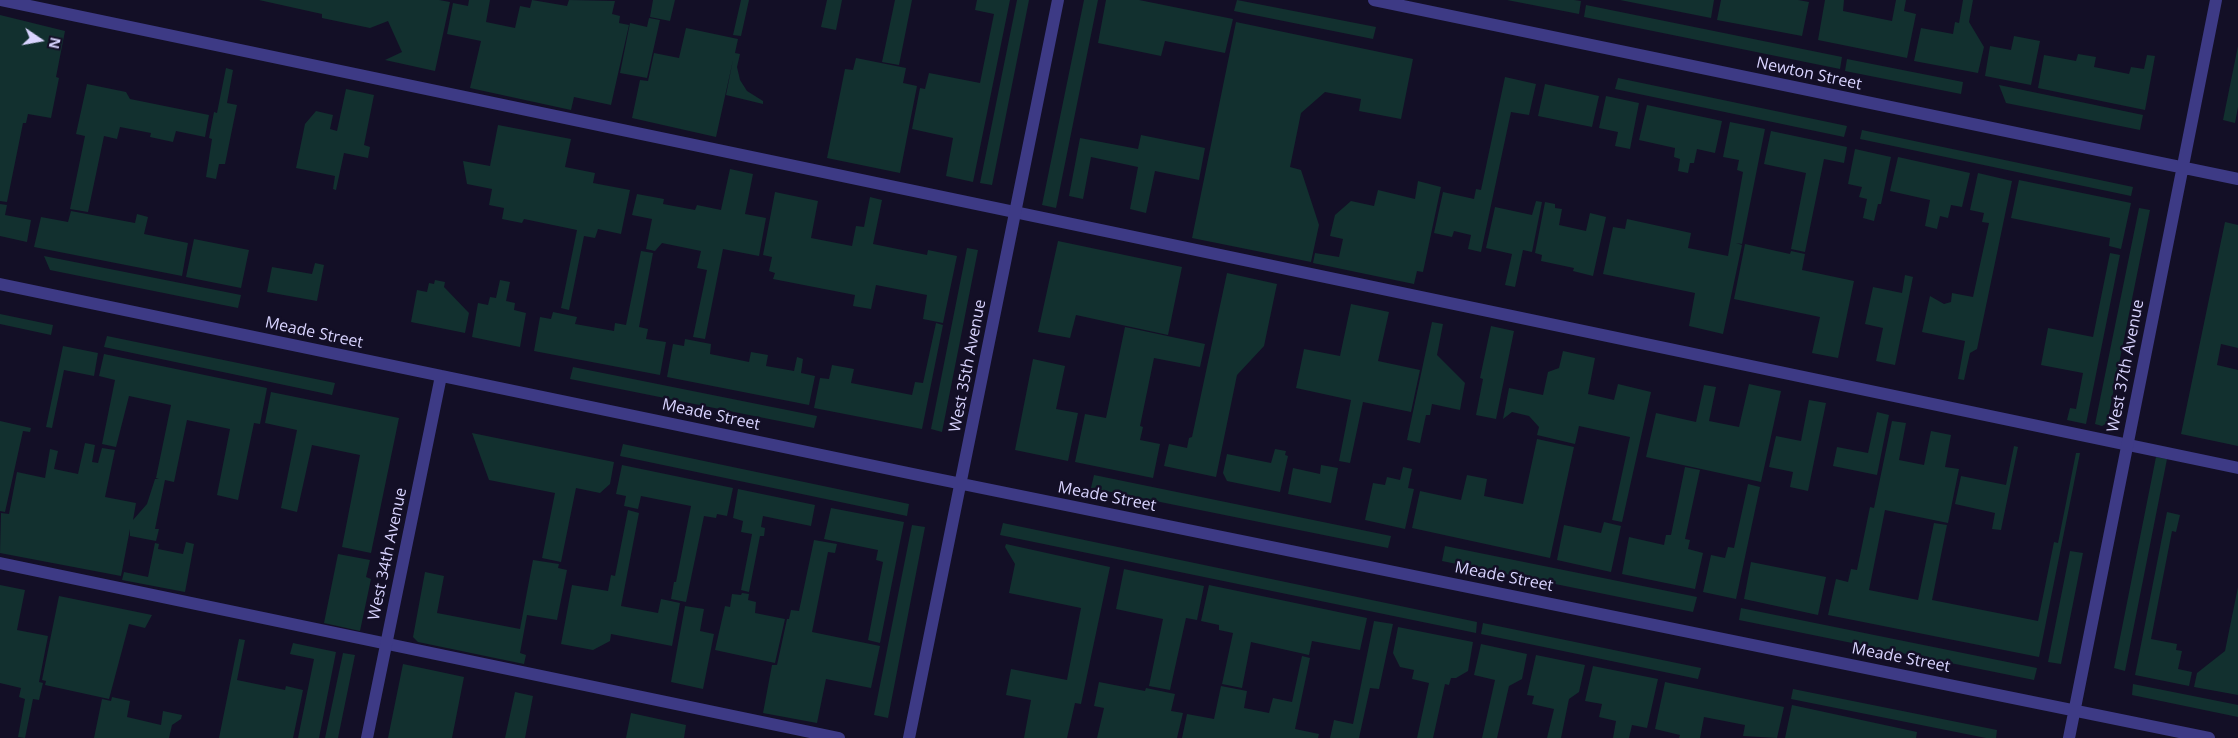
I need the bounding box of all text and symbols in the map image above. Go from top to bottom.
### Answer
north arrow [15,15,65,65]
text: N [45,36,66,51]
street label: Newton Street [1754,53,1864,95]
street label: West 35th Avenue [946,298,990,434]
street label: West 37th Avenue [2104,298,2148,434]
street label: Meade Street [263,313,365,353]
street label: Meade Street [660,395,762,435]
street label: Meade Street [1056,478,1158,516]
street label: West 34th Avenue [365,486,411,622]
street label: Meade Street [1453,558,1555,596]
street label: Meade Street [1850,639,1952,677]

